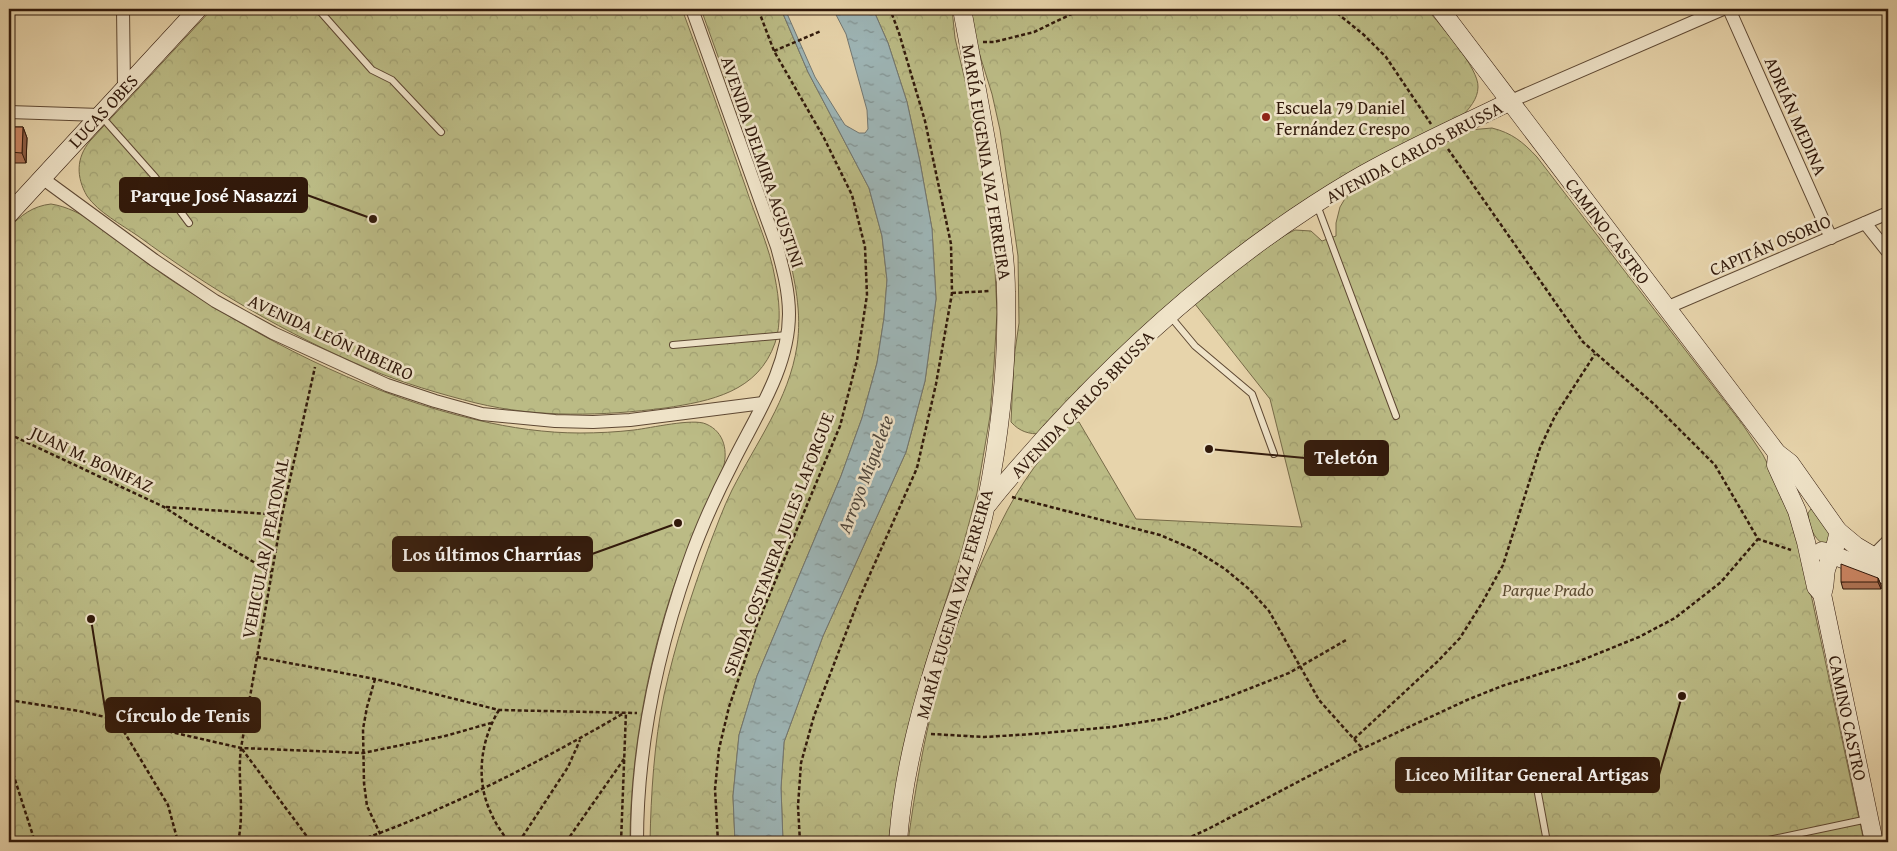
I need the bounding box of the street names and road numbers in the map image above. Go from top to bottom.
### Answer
street label: MARÍA EUGENIA VAZ FERREIRA [955,42,1019,282]
street label: ADRIÁN MEDINA [1758,52,1834,180]
street label: AVENIDA DELMIRA AGUSTINI [714,53,812,271]
street label: LUCAS OBES [62,68,145,154]
street label: AVENIDA CARLOS BRUSSA [1321,94,1507,210]
street label: CAMINO CASTRO [1559,172,1657,290]
street label: CAPITÁN OSORIO [1705,207,1835,283]
street label: AVENIDA LEÓN RIBEIRO [244,287,418,387]
street label: AVENIDA CARLOS BRUSSA [1004,324,1160,484]
street label: SENDA COSTANERA JULES LAFORGUE [715,408,841,680]
street label: JUAN M. BONIFAZ [24,418,158,499]
street label: VEHICULAR/ PEATONAL [234,455,296,641]
street label: MARÍA EUGENIA VAZ FERREIRA [908,486,1000,722]
street label: CAMINO CASTRO [1822,653,1874,783]

